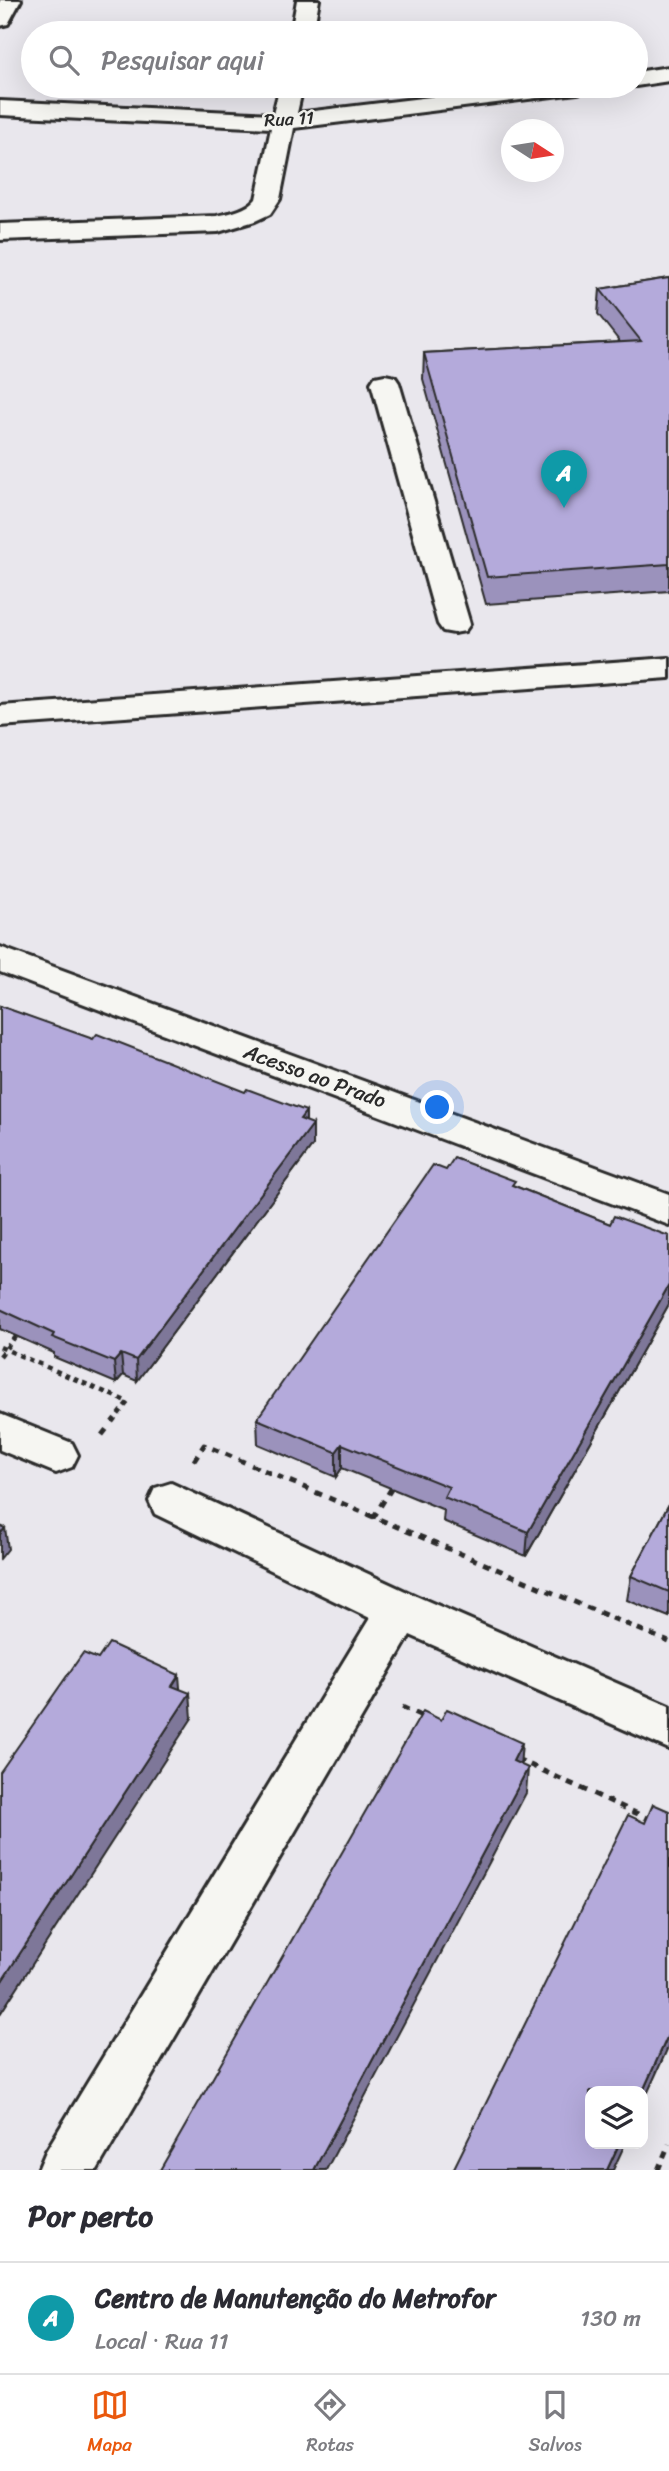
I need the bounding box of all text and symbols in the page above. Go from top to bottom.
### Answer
search box [21,21,648,98]
text: Pesquisar aqui [101,37,264,83]
icon: search [45,41,83,79]
street label: Rua 11 [263,102,315,136]
north arrow [501,119,564,182]
pin: A [541,450,587,508]
street label: Acesso ao Prado [237,1032,392,1119]
your location [420,1090,454,1124]
map controls [585,2086,648,2149]
button: layers [585,2086,648,2149]
text: Por perto [28,2189,153,2243]
text: Centro de Manutenção do Metrofor [95,2275,496,2321]
text: A [43,2298,59,2339]
text: 130 m [580,2298,641,2339]
text: Local · Rua 11 [95,2321,229,2362]
tab: Mapa [87,2386,132,2461]
tab: Rotas [306,2386,354,2461]
tab: Salvos [529,2386,582,2461]

